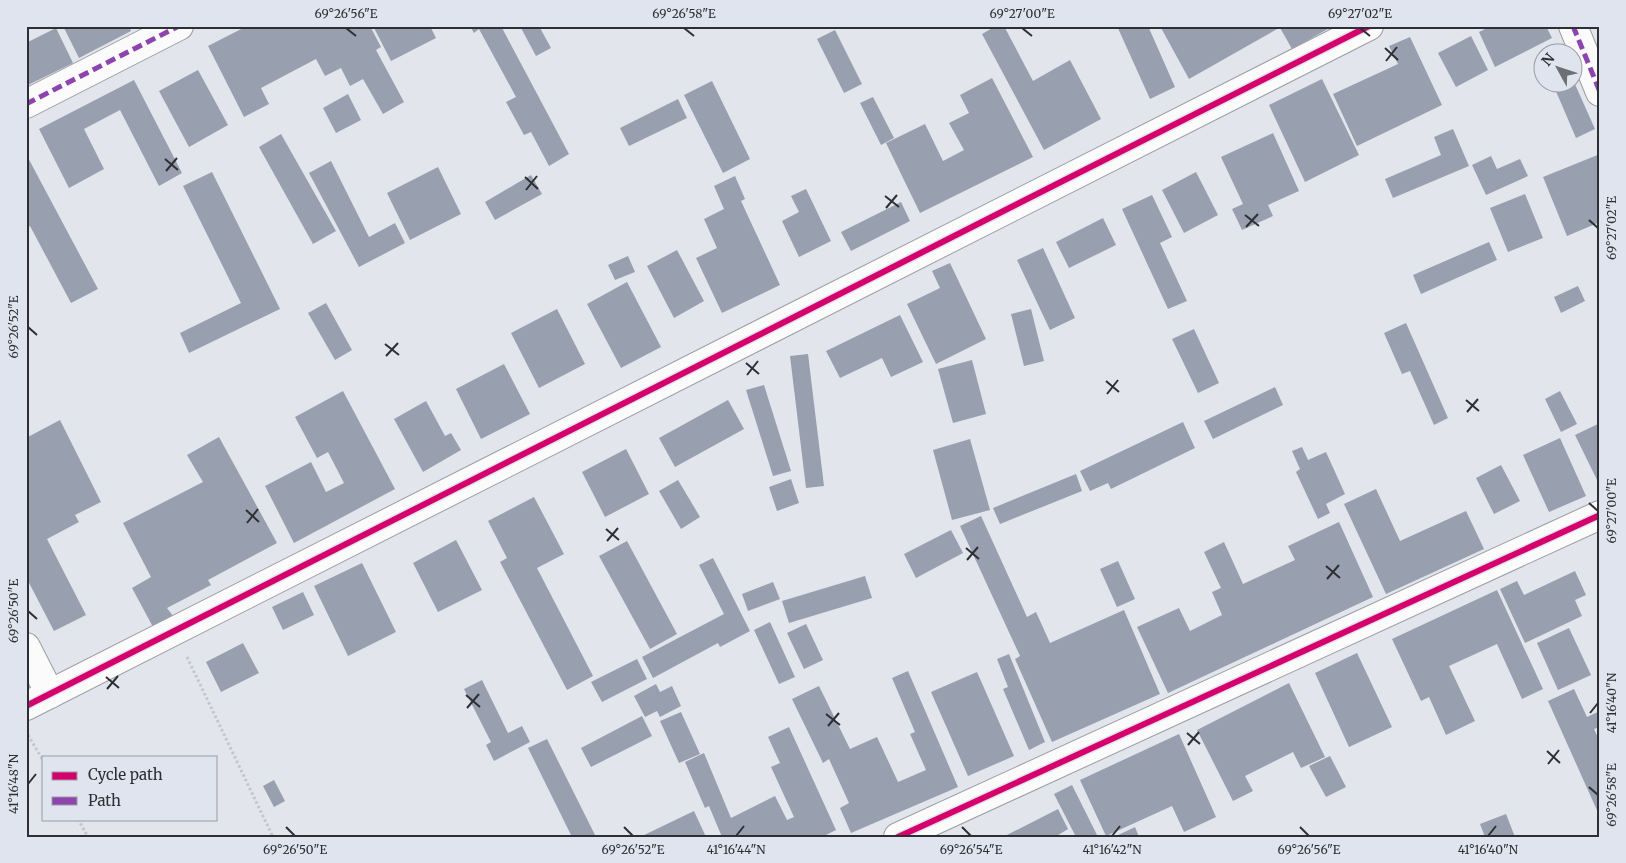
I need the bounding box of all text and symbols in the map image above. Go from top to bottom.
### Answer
text: 69°26'56"E [315,6,378,21]
text: 69°26'58"E [652,6,716,21]
text: 69°27'00"E [989,6,1055,21]
text: 69°27'02"E [1328,6,1392,21]
north arrow [1534,42,1584,92]
text: N [1538,50,1558,70]
text: 69°27'02"E [1604,196,1619,260]
text: 69°26'52"E [6,295,21,358]
text: 69°27'00"E [1604,478,1619,544]
text: 69°26'50"E [6,579,21,643]
text: 41°16'40"N [1604,672,1619,733]
text: 41°16'48"N [6,753,21,814]
legend [42,756,218,820]
text: 69°26'58"E [1604,763,1619,827]
text: Cycle path [88,765,163,784]
text: Path [88,791,121,810]
text: 69°26'50"E [263,842,327,857]
text: 69°26'52"E [602,842,665,857]
text: 41°16'44"N [706,842,766,857]
text: 69°26'54"E [940,842,1003,857]
text: 41°16'42"N [1082,842,1142,857]
text: 69°26'56"E [1278,842,1341,857]
text: 41°16'40"N [1458,842,1519,857]

